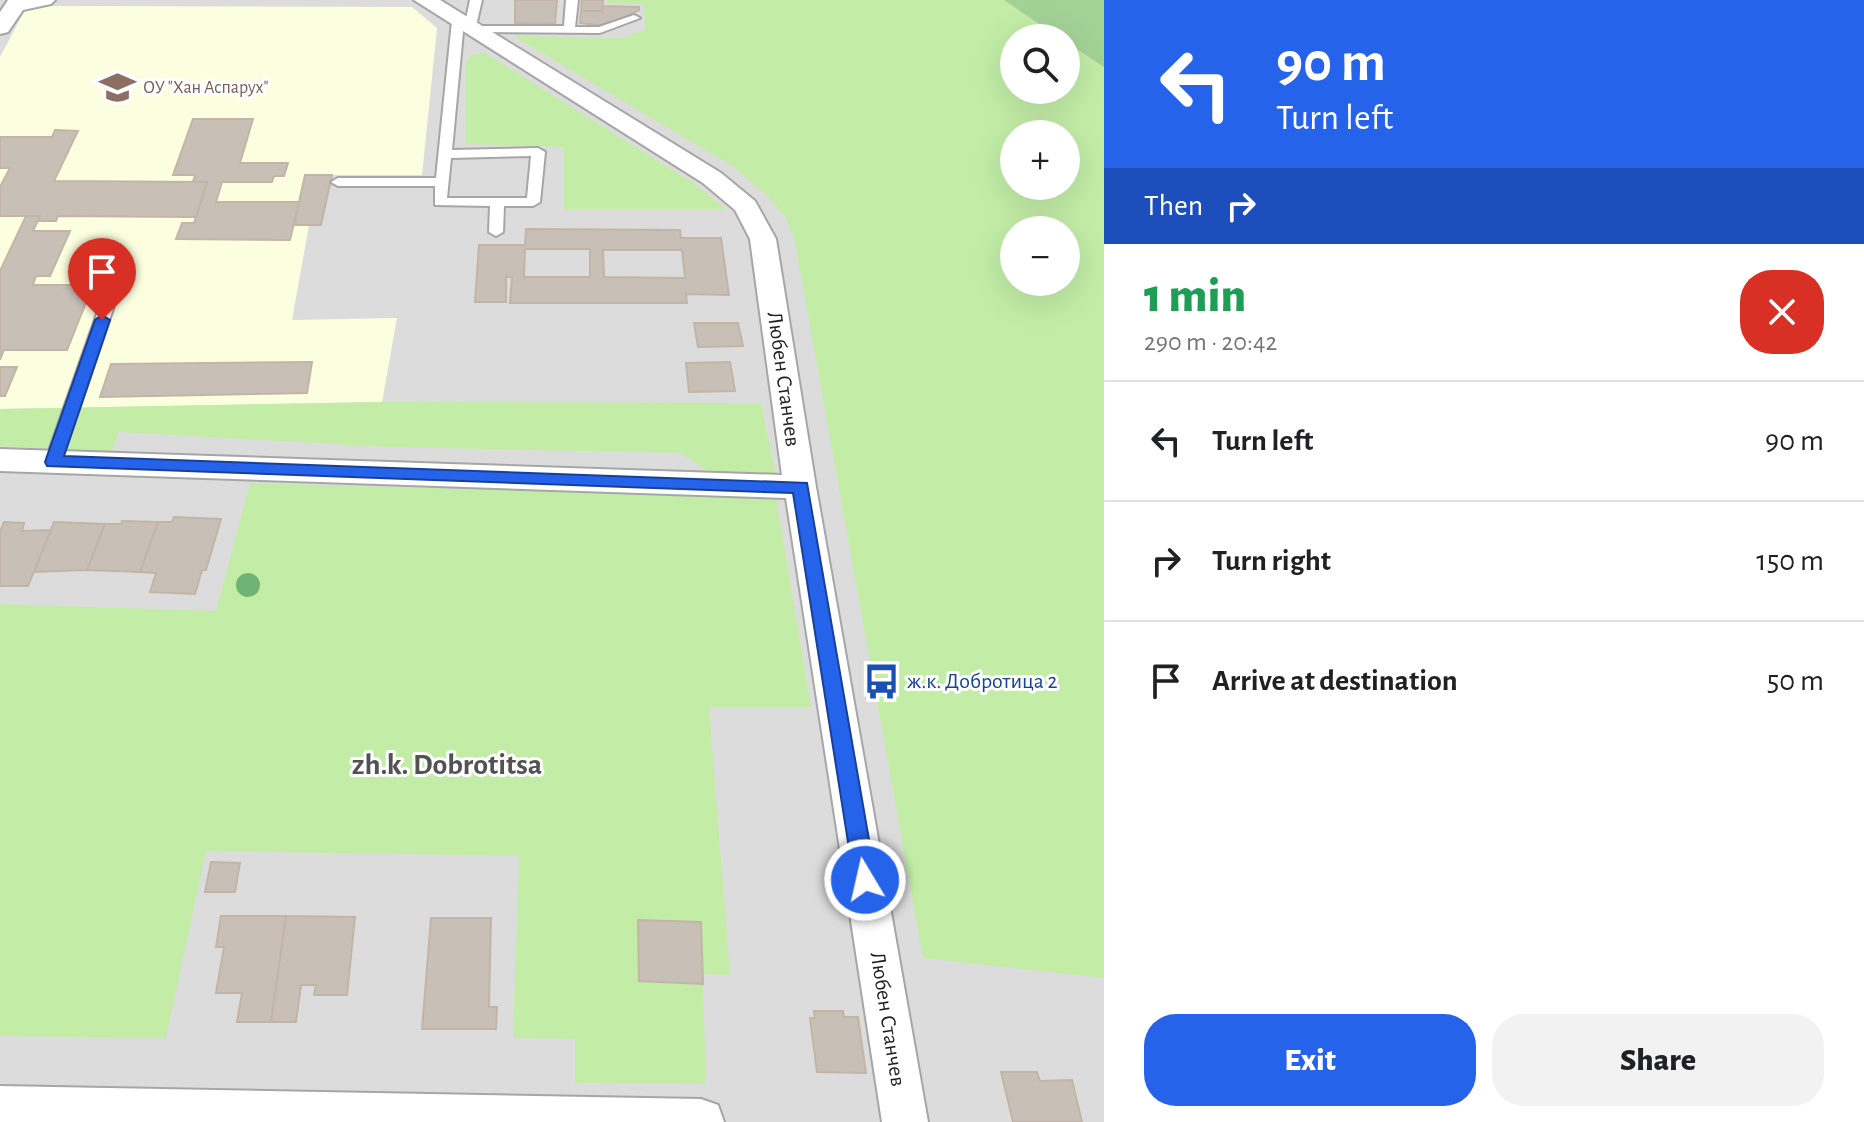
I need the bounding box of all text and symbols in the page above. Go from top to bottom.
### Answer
map controls [1000,24,1080,296]
button: search [1000,24,1080,104]
icon: left [1144,32,1248,136]
text: 90 m [1276,35,1386,91]
school or university icon: ОУ "Хан Аспарух" [98,69,136,107]
place label: ОУ "Хан Аспарух" [143,79,269,97]
text: Turn left [1276,100,1393,136]
button: + [1000,120,1080,200]
icon: right [1219,184,1263,228]
text: Then [1144,191,1203,221]
button: − [1000,216,1080,296]
pin [68,238,136,320]
icon: arrive [80,250,124,294]
button: close [1740,270,1824,354]
text: 1 min [1144,273,1246,321]
street label: Любен Станчев [764,310,804,448]
text: 290 m · 20:42 [1144,329,1277,355]
icon: left [1144,419,1188,463]
text: Turn left [1212,426,1313,456]
text: 90 m [1765,426,1824,456]
icon: right [1144,539,1188,583]
text: Turn right [1212,546,1331,576]
text: 150 m [1756,546,1824,576]
icon: arrive [1144,659,1188,703]
bus stop icon: ж.к. Добротица 2 [862,662,900,700]
text: Arrive at destination [1212,666,1458,696]
text: 50 m [1767,666,1824,696]
place label: ж.к. Добротица 2 [907,670,1058,692]
district label: zh.k. Dobrotitsa [352,750,542,780]
position arrow [823,838,907,922]
street label: Любен Станчев [866,950,910,1088]
button: Exit [1144,1014,1476,1106]
button: Share [1492,1014,1824,1106]

